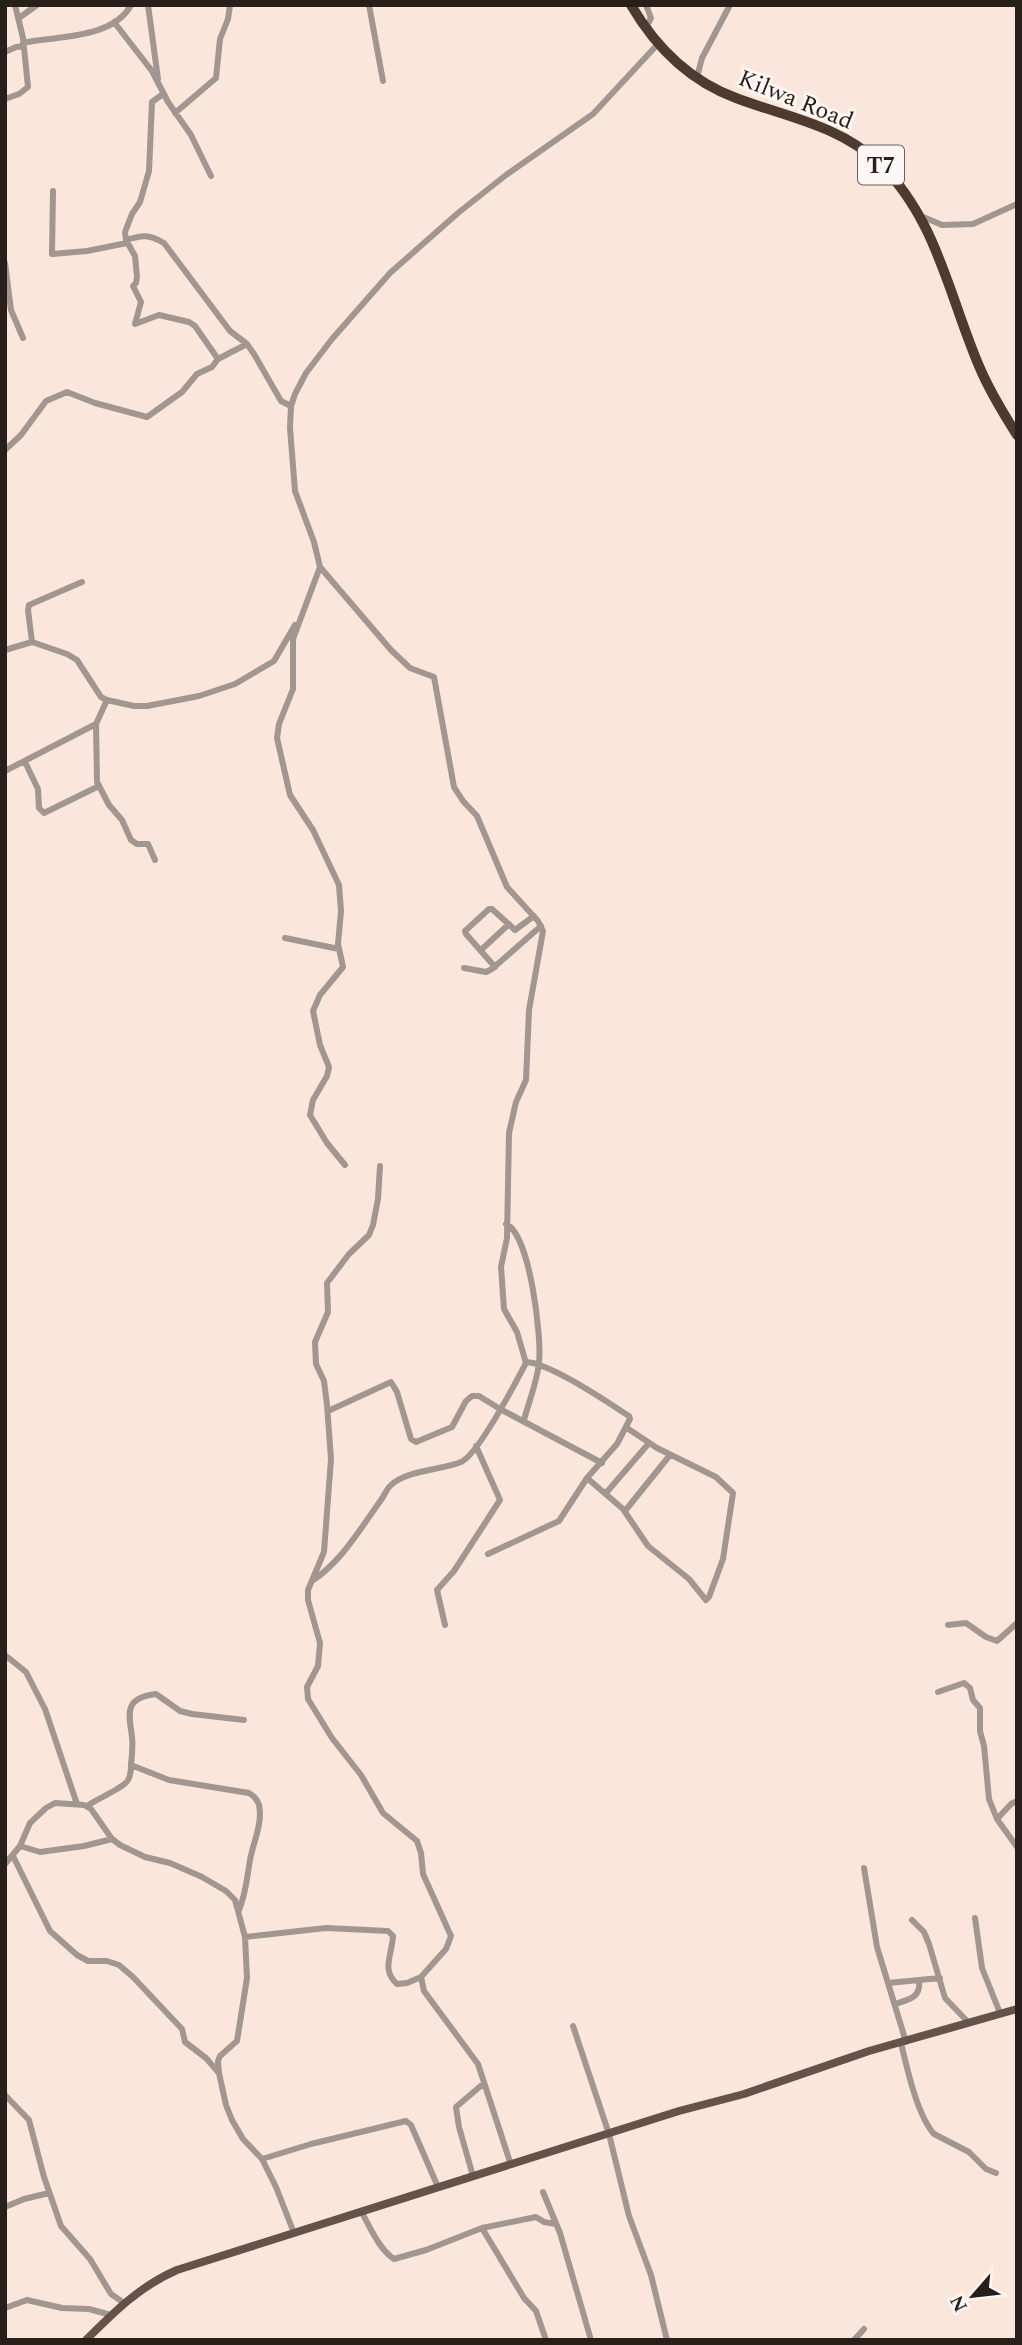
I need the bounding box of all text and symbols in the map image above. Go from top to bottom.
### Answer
street label: Kilwa Road [733,60,859,139]
road number: T7 [858,146,904,184]
north arrow [938,2261,1008,2331]
text: N [943,2290,976,2317]

